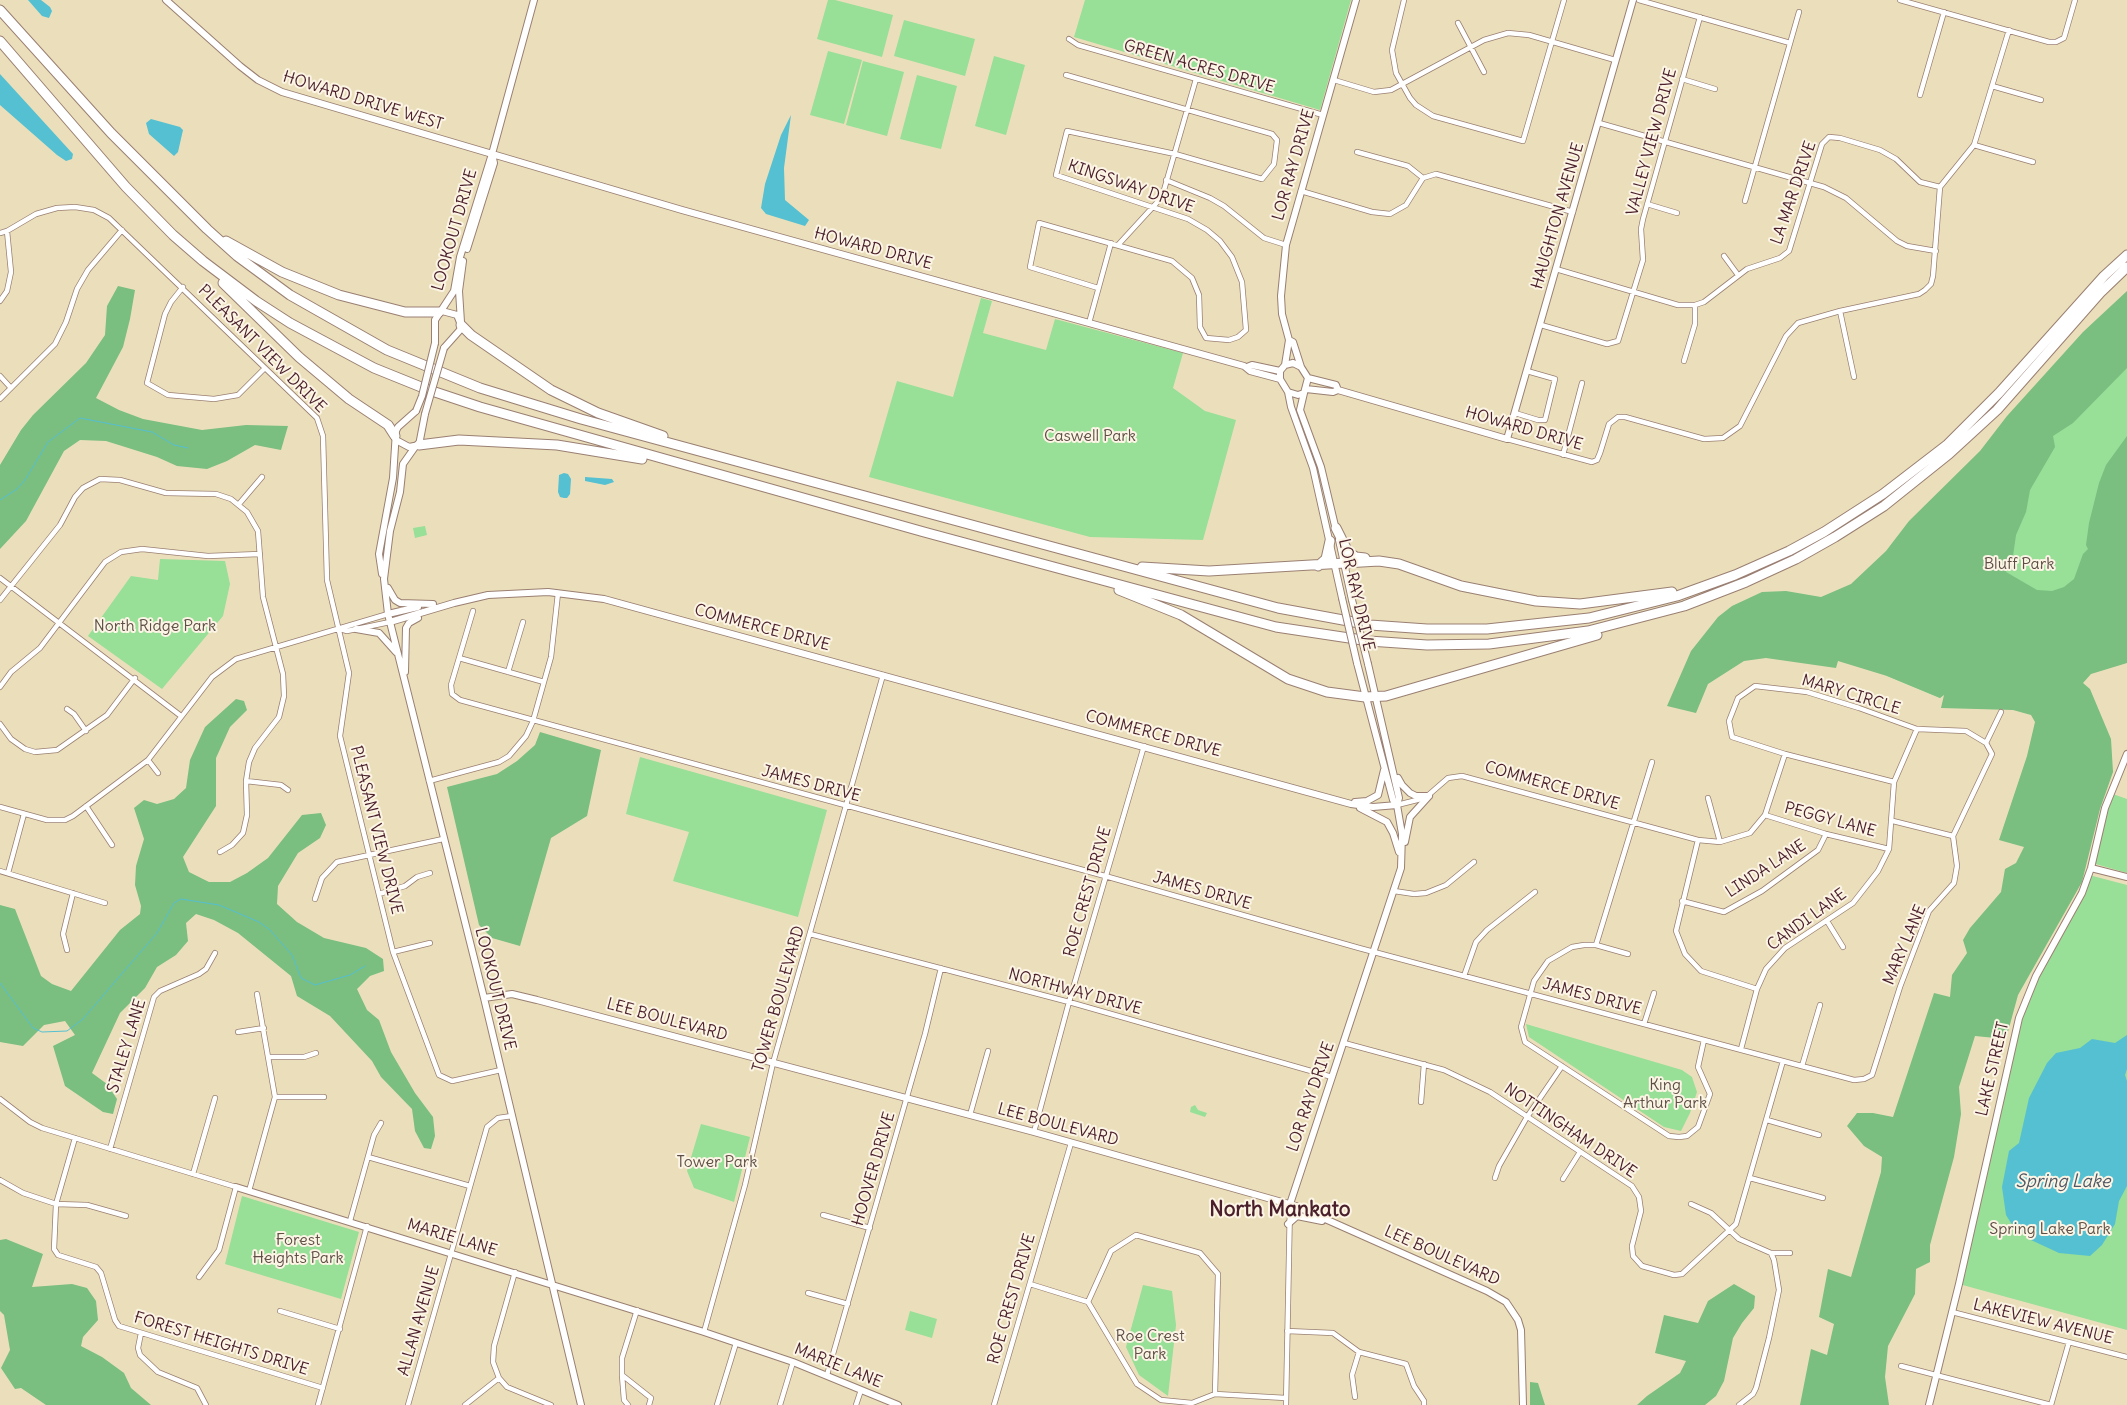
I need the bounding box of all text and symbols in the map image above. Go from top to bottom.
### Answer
street label: GREEN ACRES DRIVE [1121,36,1277,98]
street label: VALLEY VIEW DRIVE [1623,66,1681,218]
street label: HOWARD DRIVE WEST [281,67,445,135]
street label: LOR RAY DRIVE [1269,107,1319,223]
street label: LA MAR DRIVE [1767,139,1821,247]
street label: HAUGHTON AVENUE [1528,141,1588,291]
street label: KINGSWAY DRIVE [1065,156,1197,218]
street label: LOOKOUT DRIVE [428,167,482,293]
street label: HOWARD DRIVE [812,224,934,274]
street label: PLEASANT VIEW DRIVE [194,281,330,417]
street label: HOWARD DRIVE [1463,403,1585,455]
park label: Caswell Park [1044,426,1136,446]
street label: LOR RAY DRIVE [1334,537,1378,653]
park label: Bluff Park [1984,554,2054,574]
street label: COMMERCE DRIVE [692,601,832,655]
park label: North Ridge Park [94,616,216,636]
street label: MARY CIRCLE [1799,671,1903,719]
street label: COMMERCE DRIVE [1083,707,1223,761]
street label: PLEASANT VIEW DRIVE [346,744,406,916]
street label: COMMERCE DRIVE [1482,758,1622,814]
street label: JAMES DRIVE [760,762,862,806]
street label: PEGGY LANE [1782,799,1878,841]
street label: ROE CREST DRIVE [1060,825,1116,959]
street label: LINDA LANE [1722,836,1810,902]
street label: JAMES DRIVE [1151,868,1253,914]
street label: CANDI LANE [1764,885,1850,955]
street label: MARY LANE [1879,902,1931,988]
street label: TOWER BOULEVARD [749,924,809,1074]
street label: LOOKOUT DRIVE [470,926,520,1052]
street label: NORTHWAY DRIVE [1006,965,1144,1019]
street label: JAMES DRIVE [1541,975,1643,1019]
street label: LEE BOULEVARD [604,995,730,1045]
street label: STALEY LANE [104,997,150,1095]
street label: LAKE STREET [1973,1020,2013,1118]
street label: LOR RAY DRIVE [1283,1040,1339,1154]
park label: King Arthur Park [1623,1075,1707,1113]
street label: NOTTINGHAM DRIVE [1500,1079,1640,1183]
street label: LEE BOULEVARD [995,1100,1121,1150]
street label: HOOVER DRIVE [849,1110,899,1228]
park label: Tower Park [677,1152,757,1172]
water label: Spring Lake [2015,1171,2111,1193]
district label: North Mankato [1209,1197,1351,1223]
street label: MARIE LANE [405,1215,499,1261]
park label: Spring Lake Park [1989,1219,2111,1239]
street label: LEE BOULEVARD [1381,1222,1503,1290]
park label: Forest Heights Park [252,1230,344,1268]
street label: ROE CREST DRIVE [984,1232,1040,1366]
street label: ALLAN AVENUE [394,1264,444,1378]
street label: LAKEVIEW AVENUE [1971,1295,2115,1349]
street label: FOREST HEIGHTS DRIVE [131,1308,311,1380]
park label: Roe Crest Park [1115,1326,1185,1364]
street label: MARIE LANE [791,1340,885,1392]

